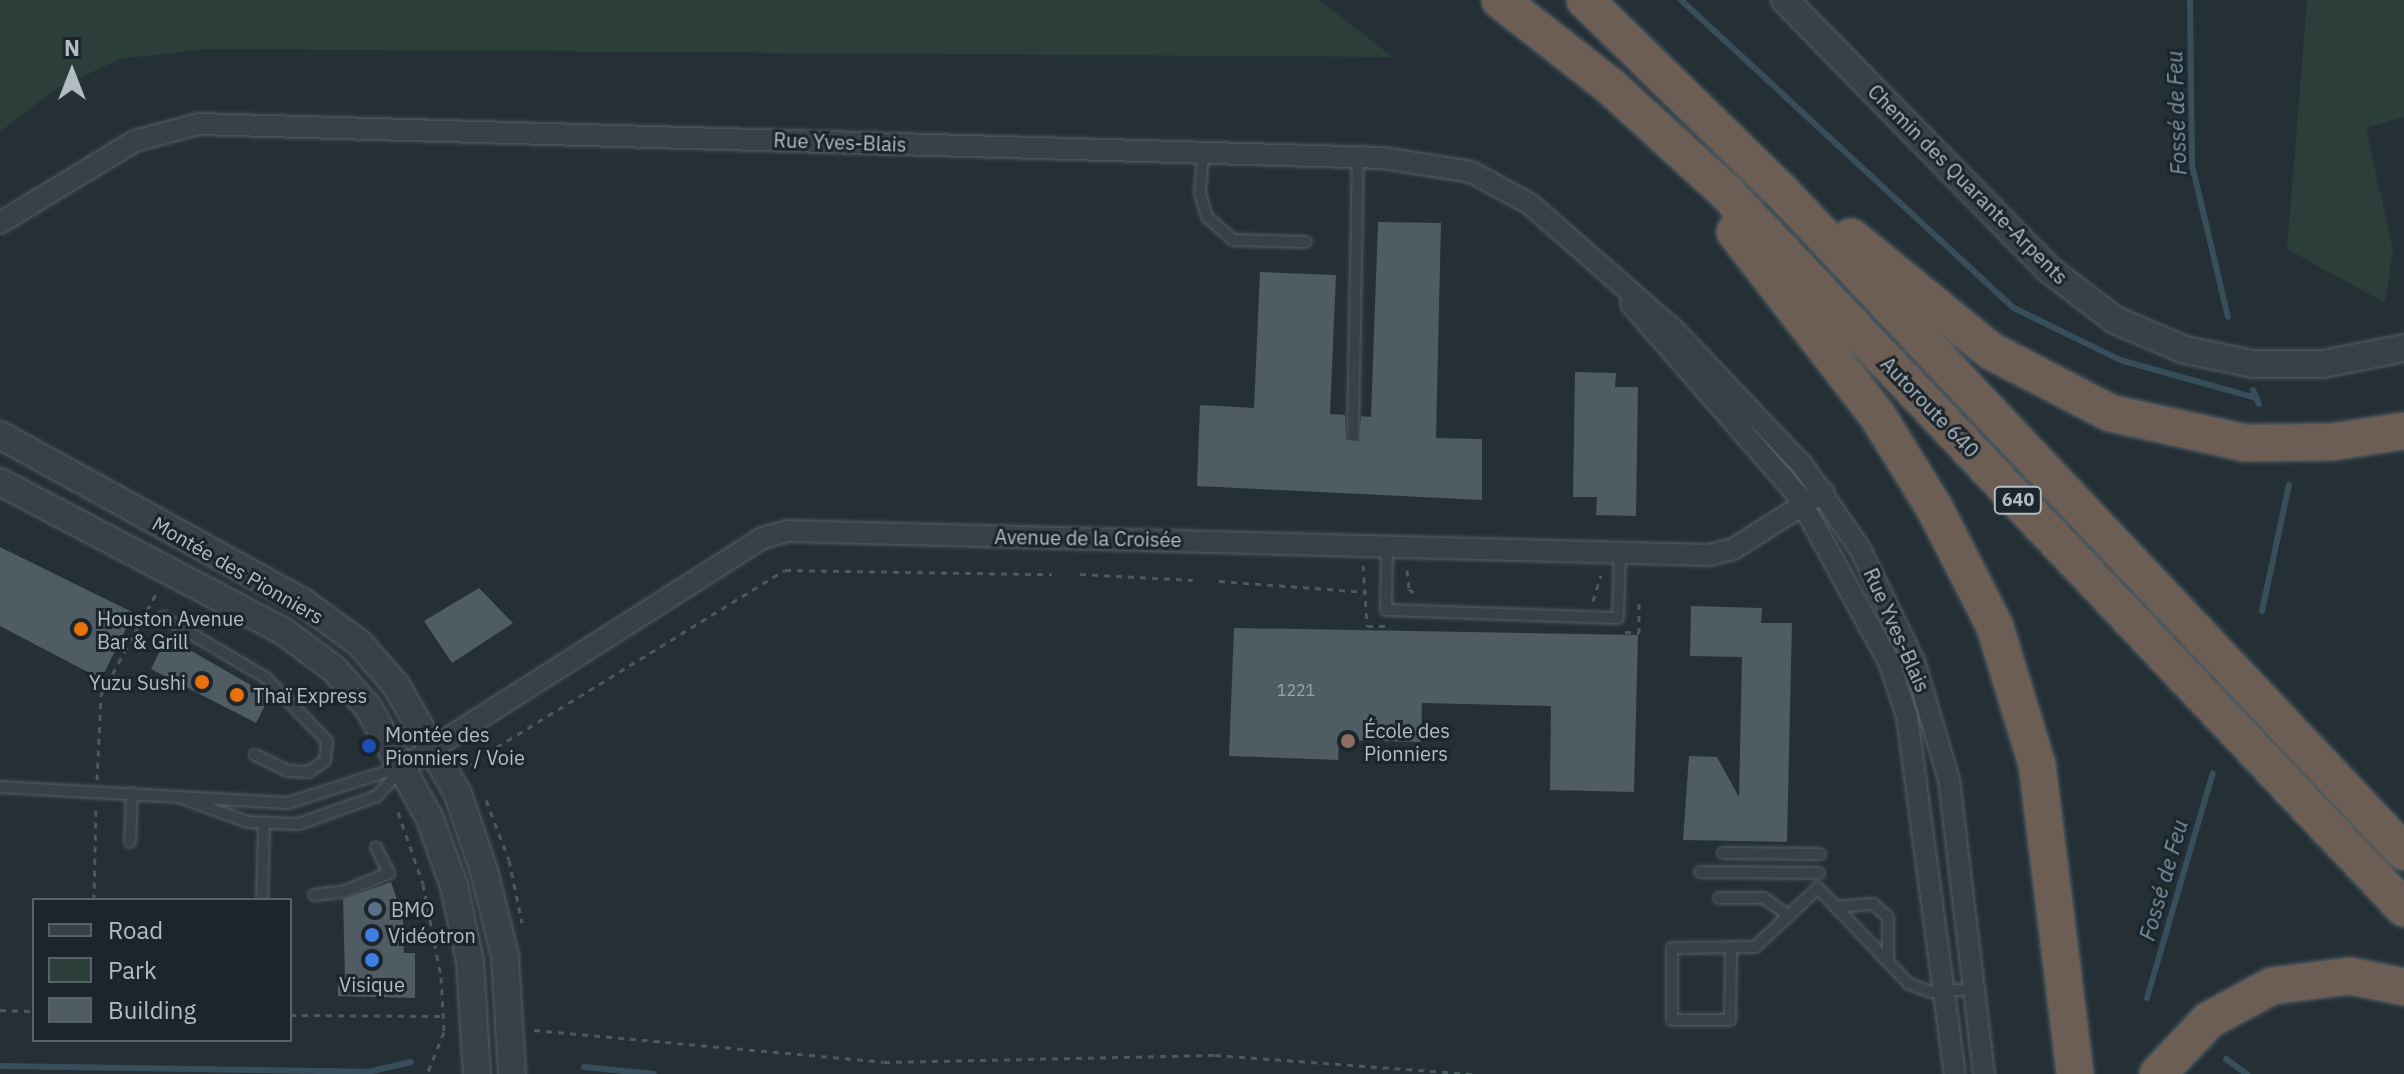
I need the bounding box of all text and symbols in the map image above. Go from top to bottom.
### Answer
north arrow [32,32,112,112]
text: N [64,33,80,62]
water label: Fossé de Feu [2161,50,2191,176]
street label: Chemin des Quarante-Arpents [1863,79,2073,289]
street label: Rue Yves-Blais [773,128,907,156]
street label: Autoroute 640 [1876,352,1984,462]
road number: 640 [1992,486,2044,514]
street label: Montée des Pionniers [148,511,328,629]
street label: Avenue de la Croisée [994,524,1182,552]
street label: Rue Yves-Blais [1859,564,1935,696]
place label: Houston Avenue Bar & Grill [97,606,244,653]
marker: Houston Avenue Bar & Grill [72,620,90,638]
place label: Yuzu Sushi [89,670,186,694]
marker: Yuzu Sushi [193,673,211,691]
house number: 1221 [1277,680,1315,700]
place label: Thaï Express [253,683,367,707]
marker: Thaï Express [228,686,246,704]
place label: École des Pionniers [1364,718,1450,765]
place label: Montée des Pionniers / Voie [385,722,525,769]
marker: École des Pionniers [1339,732,1357,750]
marker: Montée des Pionniers / Voie [360,737,378,755]
water label: Fossé de Feu [2133,817,2193,943]
place label: BMO [391,897,434,921]
legend [32,898,292,1042]
marker: BMO [366,900,384,918]
text: Road [108,914,163,946]
place label: Vidéotron [388,923,476,947]
marker: Vidéotron [363,926,381,944]
marker: Visique [363,951,381,969]
text: Park [108,954,157,986]
place label: Visique [339,972,405,996]
text: Building [108,994,196,1026]

